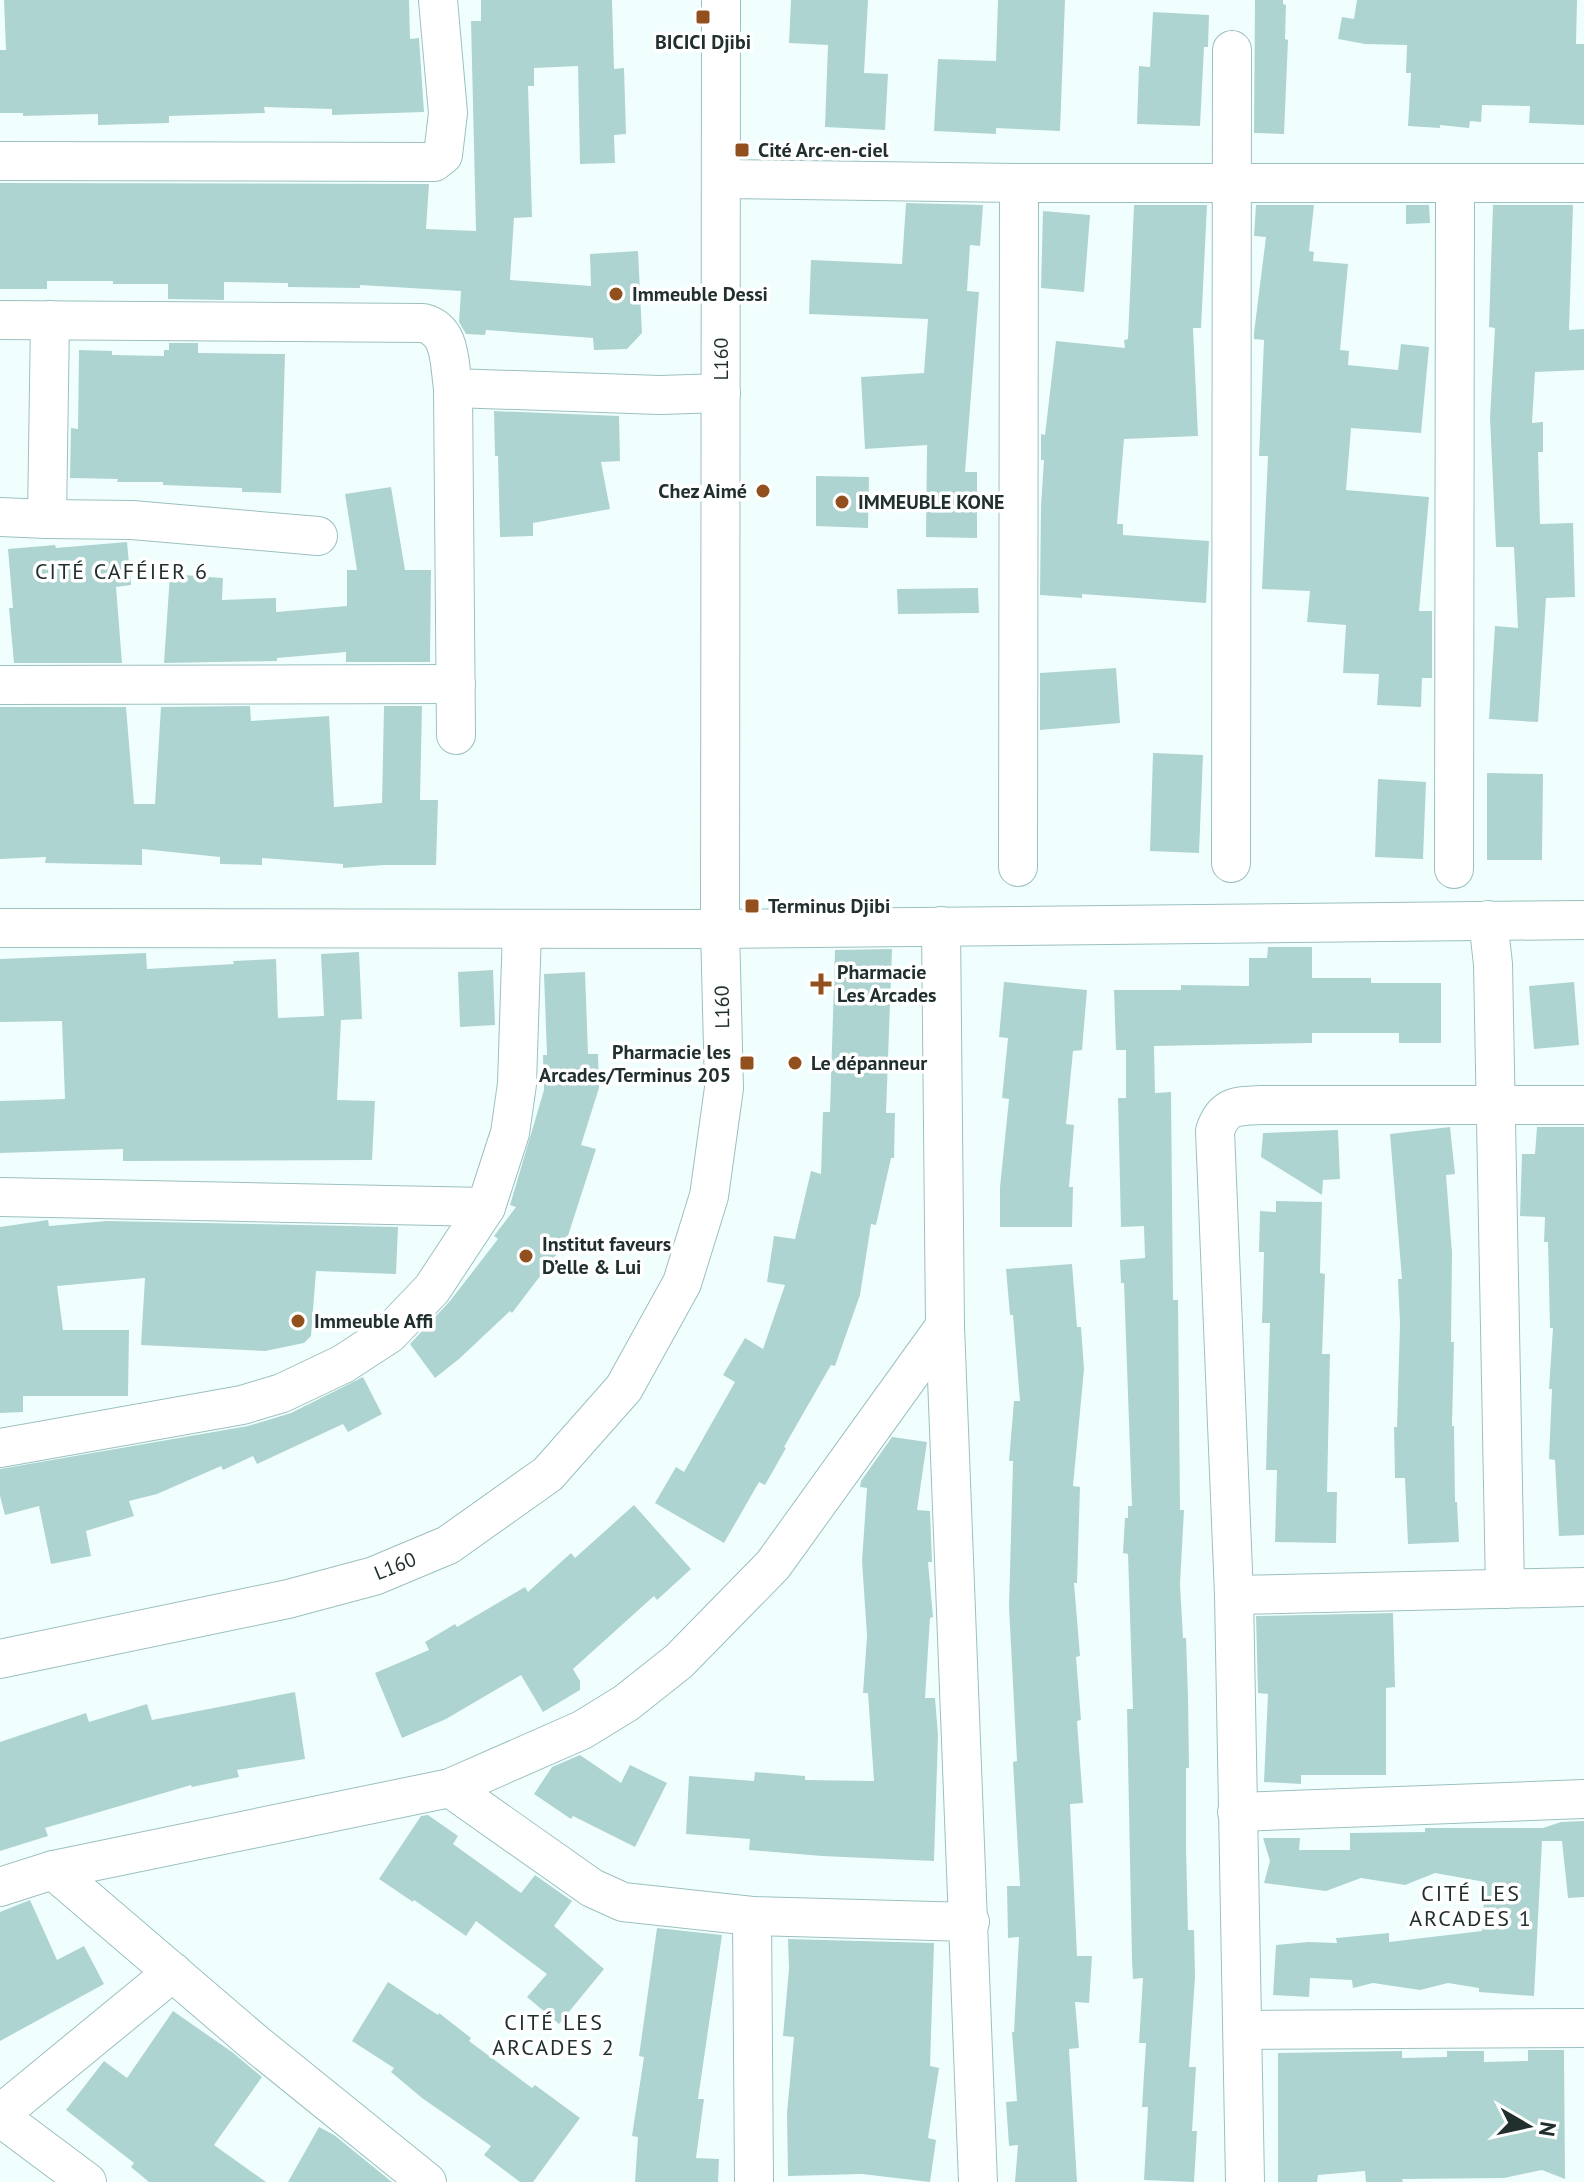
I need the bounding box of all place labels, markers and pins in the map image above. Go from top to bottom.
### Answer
marker: BICICI Djibi [694,8,712,26]
place label: BICICI Djibi [655,29,751,55]
place label: Cité Arc-en-ciel [758,137,889,163]
marker: Cité Arc-en-ciel [733,141,751,159]
place label: Immeuble Dessi [632,281,768,307]
marker: Immeuble Dessi [607,285,625,303]
place label: Chez Aimé [658,478,747,504]
marker: Chez Aimé [754,482,772,500]
place label: IMMEUBLE KONE [858,489,1005,515]
marker: IMMEUBLE KONE [833,493,851,511]
place label: Terminus Djibi [768,893,890,919]
marker: Terminus Djibi [743,897,761,915]
place label: Pharmacie Les Arcades [837,959,937,1008]
marker: Pharmacie Les Arcades [812,975,830,993]
place label: Pharmacie les Arcades/Terminus 205 [539,1039,731,1088]
place label: Le dépanneur [811,1050,927,1076]
marker: Pharmacie les Arcades/Terminus 205 [738,1054,756,1072]
marker: Le dépanneur [786,1054,804,1072]
place label: Institut faveurs D’elle & Lui [542,1231,671,1280]
marker: Institut faveurs D’elle & Lui [517,1247,535,1265]
place label: Immeuble Affi [314,1308,433,1334]
marker: Immeuble Affi [289,1312,307,1330]

